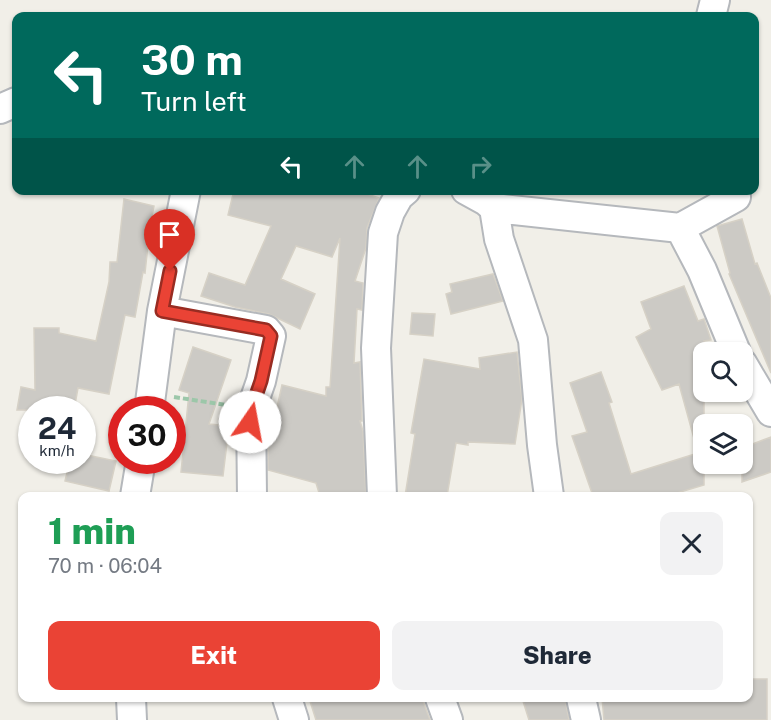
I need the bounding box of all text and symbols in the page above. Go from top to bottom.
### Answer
text: 30 m [141,35,243,84]
icon: left [42,36,120,114]
text: Turn left [141,85,247,117]
icon: left [275,150,308,183]
icon: ahead [338,150,371,183]
icon: ahead [401,150,434,183]
icon: right [464,150,497,183]
pin [144,209,195,271]
icon: arrive [153,218,186,251]
map controls [693,342,753,474]
button: search [693,342,753,402]
position arrow [218,390,282,454]
speed limit sign: 30 [108,396,186,474]
text: 24 [38,410,76,446]
button: layers [693,414,753,474]
text: km/h [39,442,75,459]
text: 1 min [48,510,136,552]
button: close [660,512,723,575]
text: 70 m · 06:04 [48,554,162,578]
button: Exit [48,621,380,690]
button: Share [392,621,723,690]

